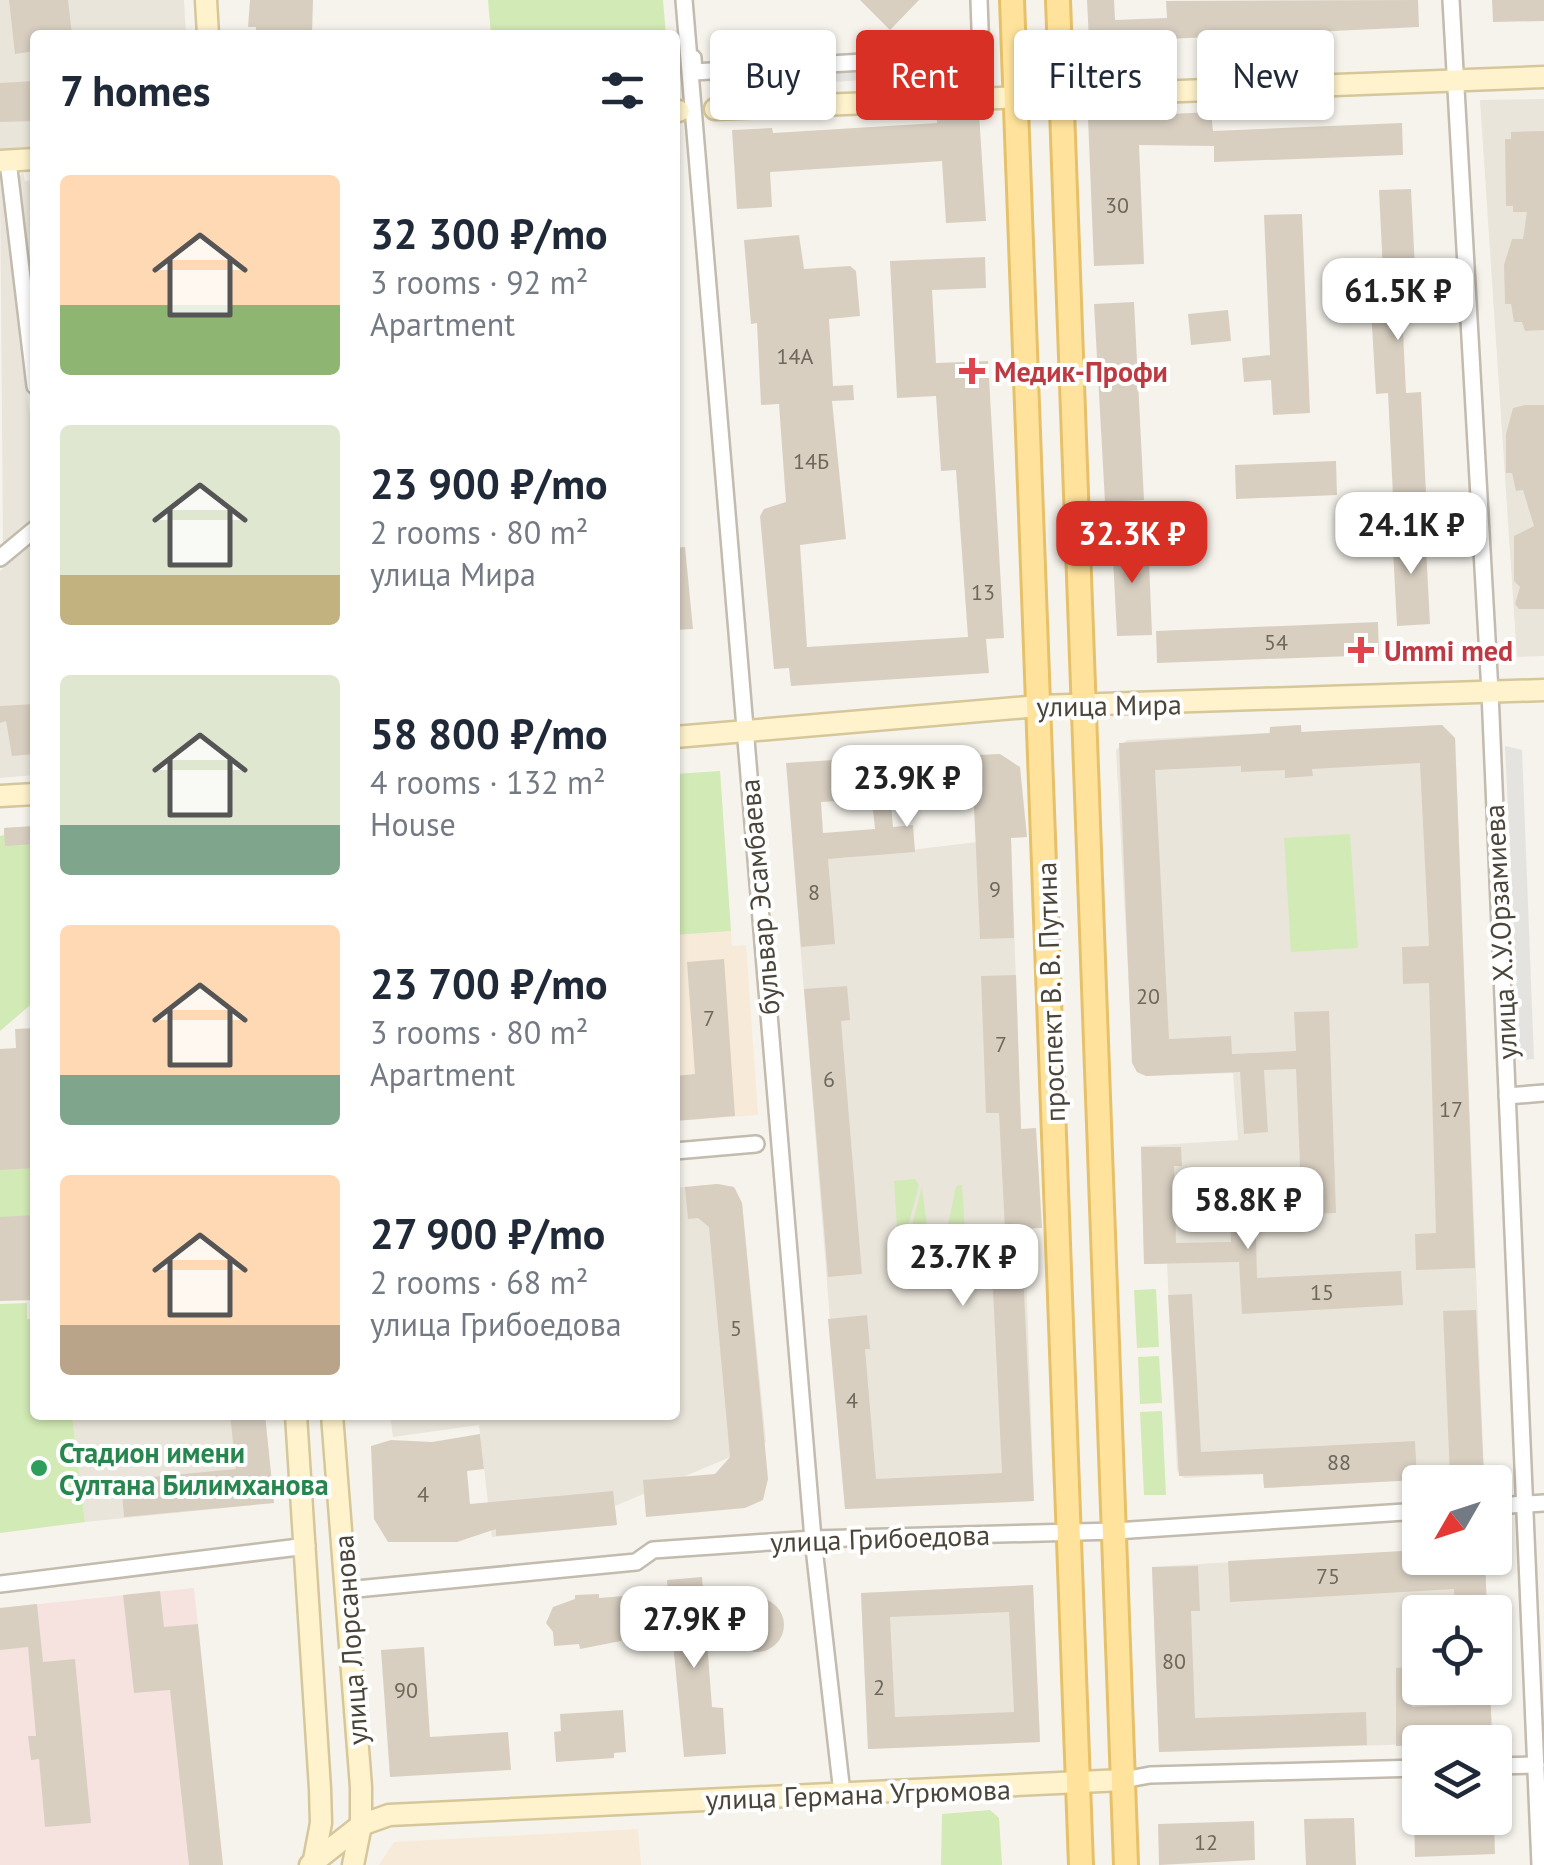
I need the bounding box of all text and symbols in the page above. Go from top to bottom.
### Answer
chip: Buy [710,30,836,120]
chip: Rent [856,30,994,120]
chip: Filters [1014,30,1177,120]
chip: New [1197,30,1334,120]
text: 7 homes [60,63,211,118]
icon: filters [595,63,650,118]
house number: 30 [1105,191,1129,219]
text: 32 300 ₽/mo [370,206,608,261]
icon: home [140,215,260,335]
pin: 61.5K ₽ [1306,258,1490,343]
text: 3 rooms · 92 m² [370,261,588,303]
text: 61.5K ₽ [1344,269,1452,311]
text: Apartment [370,303,515,345]
house number: 14А [777,342,814,370]
place label: Медик-Профи [994,353,1168,390]
marker: Медик-Профи [959,358,985,384]
house number: 14Б [793,447,829,475]
text: 23 900 ₽/mo [370,456,608,511]
icon: home [140,465,260,585]
pin: 24.1K ₽ [1319,492,1503,577]
pin: 32.3K ₽ [1040,501,1224,586]
text: 24.1K ₽ [1357,503,1465,545]
text: 2 rooms · 80 m² [370,511,588,553]
text: 32.3K ₽ [1078,512,1186,554]
text: улица Мира [370,553,536,595]
house number: 13 [971,578,995,606]
house number: 54 [1264,628,1288,656]
place label: Ummi med [1384,632,1513,669]
marker: Ummi med [1348,637,1374,663]
street label: улица Мира [1036,685,1182,725]
text: 58 800 ₽/mo [370,706,608,761]
icon: home [140,715,260,835]
pin: 23.9K ₽ [815,745,999,830]
text: 23.9K ₽ [853,756,961,798]
text: 4 rooms · 132 m² [370,761,606,803]
street label: бульвар Эсамбаева [730,778,788,1016]
text: House [370,803,456,845]
street label: улица Х.У.Орзамиева [1475,804,1525,1060]
street label: проспект В. В. Путина [1027,861,1073,1123]
house number: 9 [989,875,1001,903]
house number: 8 [808,878,820,906]
text: 23 700 ₽/mo [370,956,608,1011]
icon: home [140,965,260,1085]
house number: 20 [1136,982,1160,1010]
house number: 7 [703,1004,715,1032]
text: 3 rooms · 80 m² [370,1011,588,1053]
house number: 7 [995,1030,1007,1058]
text: Apartment [370,1053,515,1095]
house number: 6 [823,1065,835,1093]
house number: 17 [1439,1095,1463,1123]
pin: 58.8K ₽ [1156,1167,1340,1252]
text: 58.8K ₽ [1194,1178,1302,1220]
text: 27 900 ₽/mo [370,1206,605,1261]
icon: home [140,1215,260,1335]
pin: 23.7K ₽ [871,1224,1055,1309]
text: 23.7K ₽ [909,1235,1017,1277]
text: 2 rooms · 68 m² [370,1261,588,1303]
house number: 15 [1310,1278,1334,1306]
text: улица Грибоедова [370,1303,622,1345]
house number: 5 [730,1314,742,1342]
house number: 4 [846,1386,858,1414]
place label: Стадион имени Султана Билимханова [59,1434,329,1503]
house number: 88 [1327,1448,1351,1476]
marker: Стадион имени Султана Билимханова [28,1457,50,1479]
north arrow [1402,1465,1512,1575]
map controls [1402,1465,1512,1835]
house number: 4 [417,1480,429,1508]
street label: улица Грибоедова [769,1516,991,1560]
street label: улица Лорсанова [324,1534,376,1746]
house number: 75 [1316,1562,1340,1590]
pin: 27.9K ₽ [602,1586,786,1671]
button: locate [1402,1595,1512,1705]
text: 27.9K ₽ [642,1597,746,1639]
house number: 80 [1162,1647,1186,1675]
house number: 2 [873,1673,885,1701]
house number: 90 [394,1676,418,1704]
button: layers [1402,1725,1512,1835]
street label: улица Германа Угрюмова [705,1770,1011,1818]
house number: 12 [1194,1828,1218,1856]

